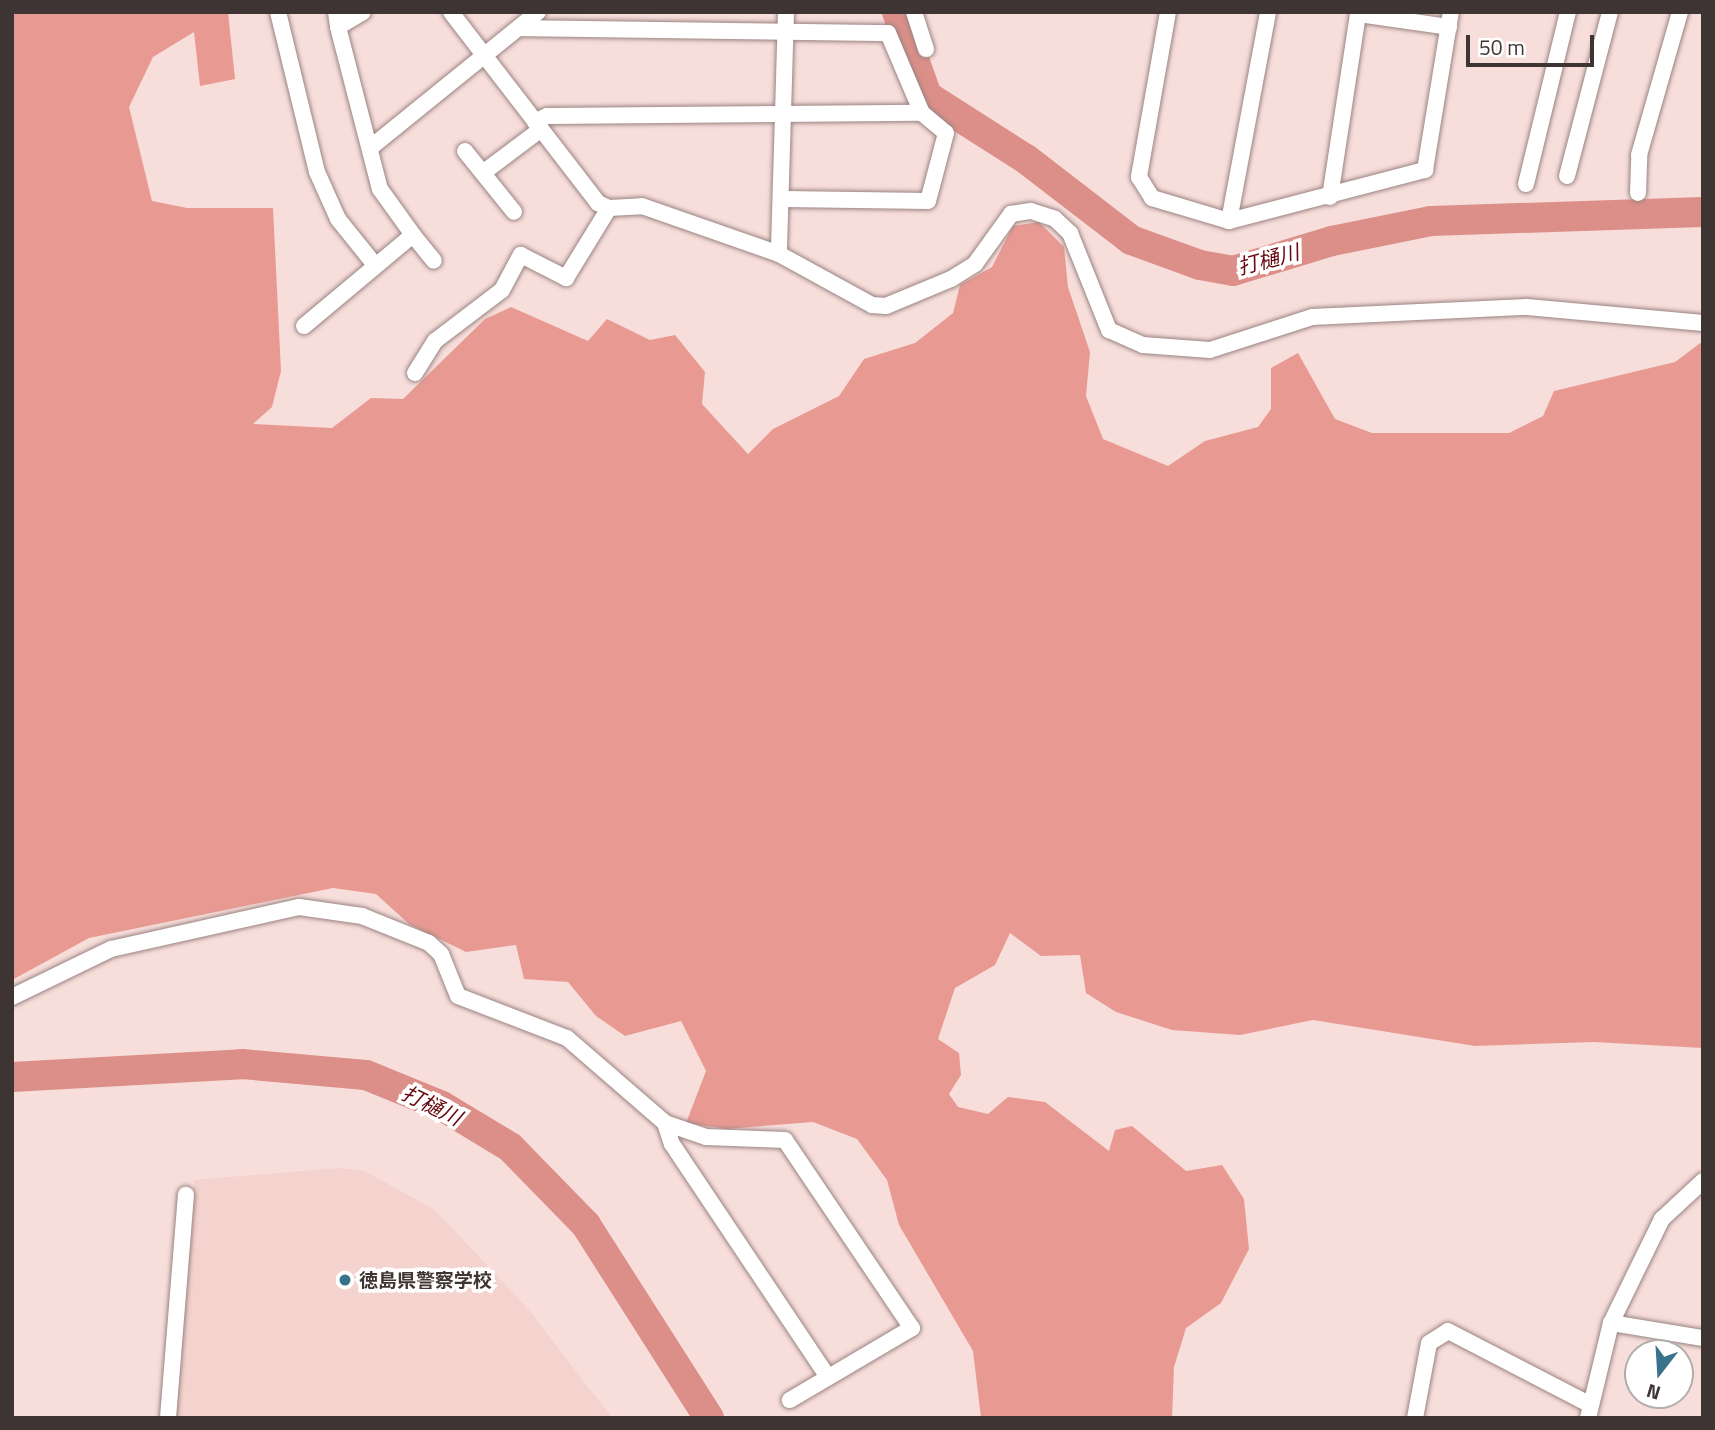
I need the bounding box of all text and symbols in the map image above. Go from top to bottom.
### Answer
scale bar [1470,21,1598,65]
text: 50 m [1479,31,1525,63]
water label: 打樋川 [1234,239,1302,279]
water label: 打樋川 [398,1080,466,1130]
place label: 徳島県警察学校 [359,1269,492,1291]
marker: 徳島県警察学校 [337,1272,353,1288]
north arrow [1624,1339,1694,1409]
text: N [1643,1377,1664,1408]

